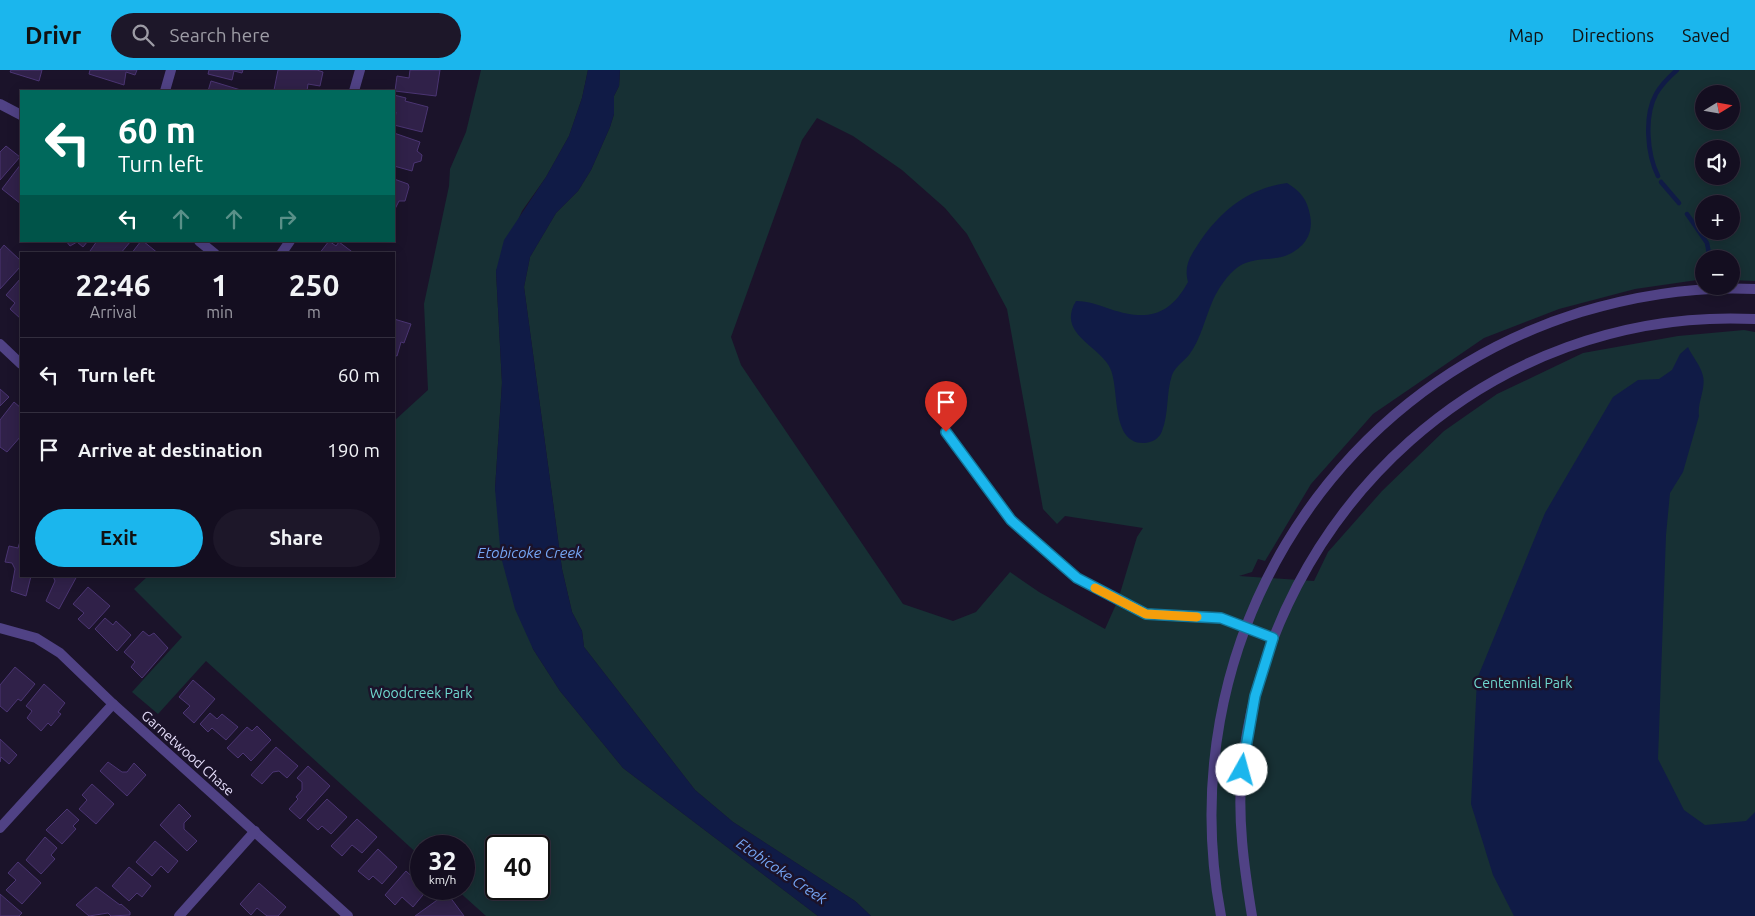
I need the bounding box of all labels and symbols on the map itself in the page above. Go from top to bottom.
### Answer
north arrow [1695,85,1740,130]
pin [925,381,967,432]
water label: Etobicoke Creek [477,544,583,561]
park label: Centennial Park [1474,675,1572,691]
park label: Woodcreek Park [370,685,472,701]
street label: Garnetwood Chase [138,707,238,799]
position arrow [1215,743,1267,795]
water label: Etobicoke Creek [734,834,831,908]
speed limit sign: 40 [485,835,550,900]

